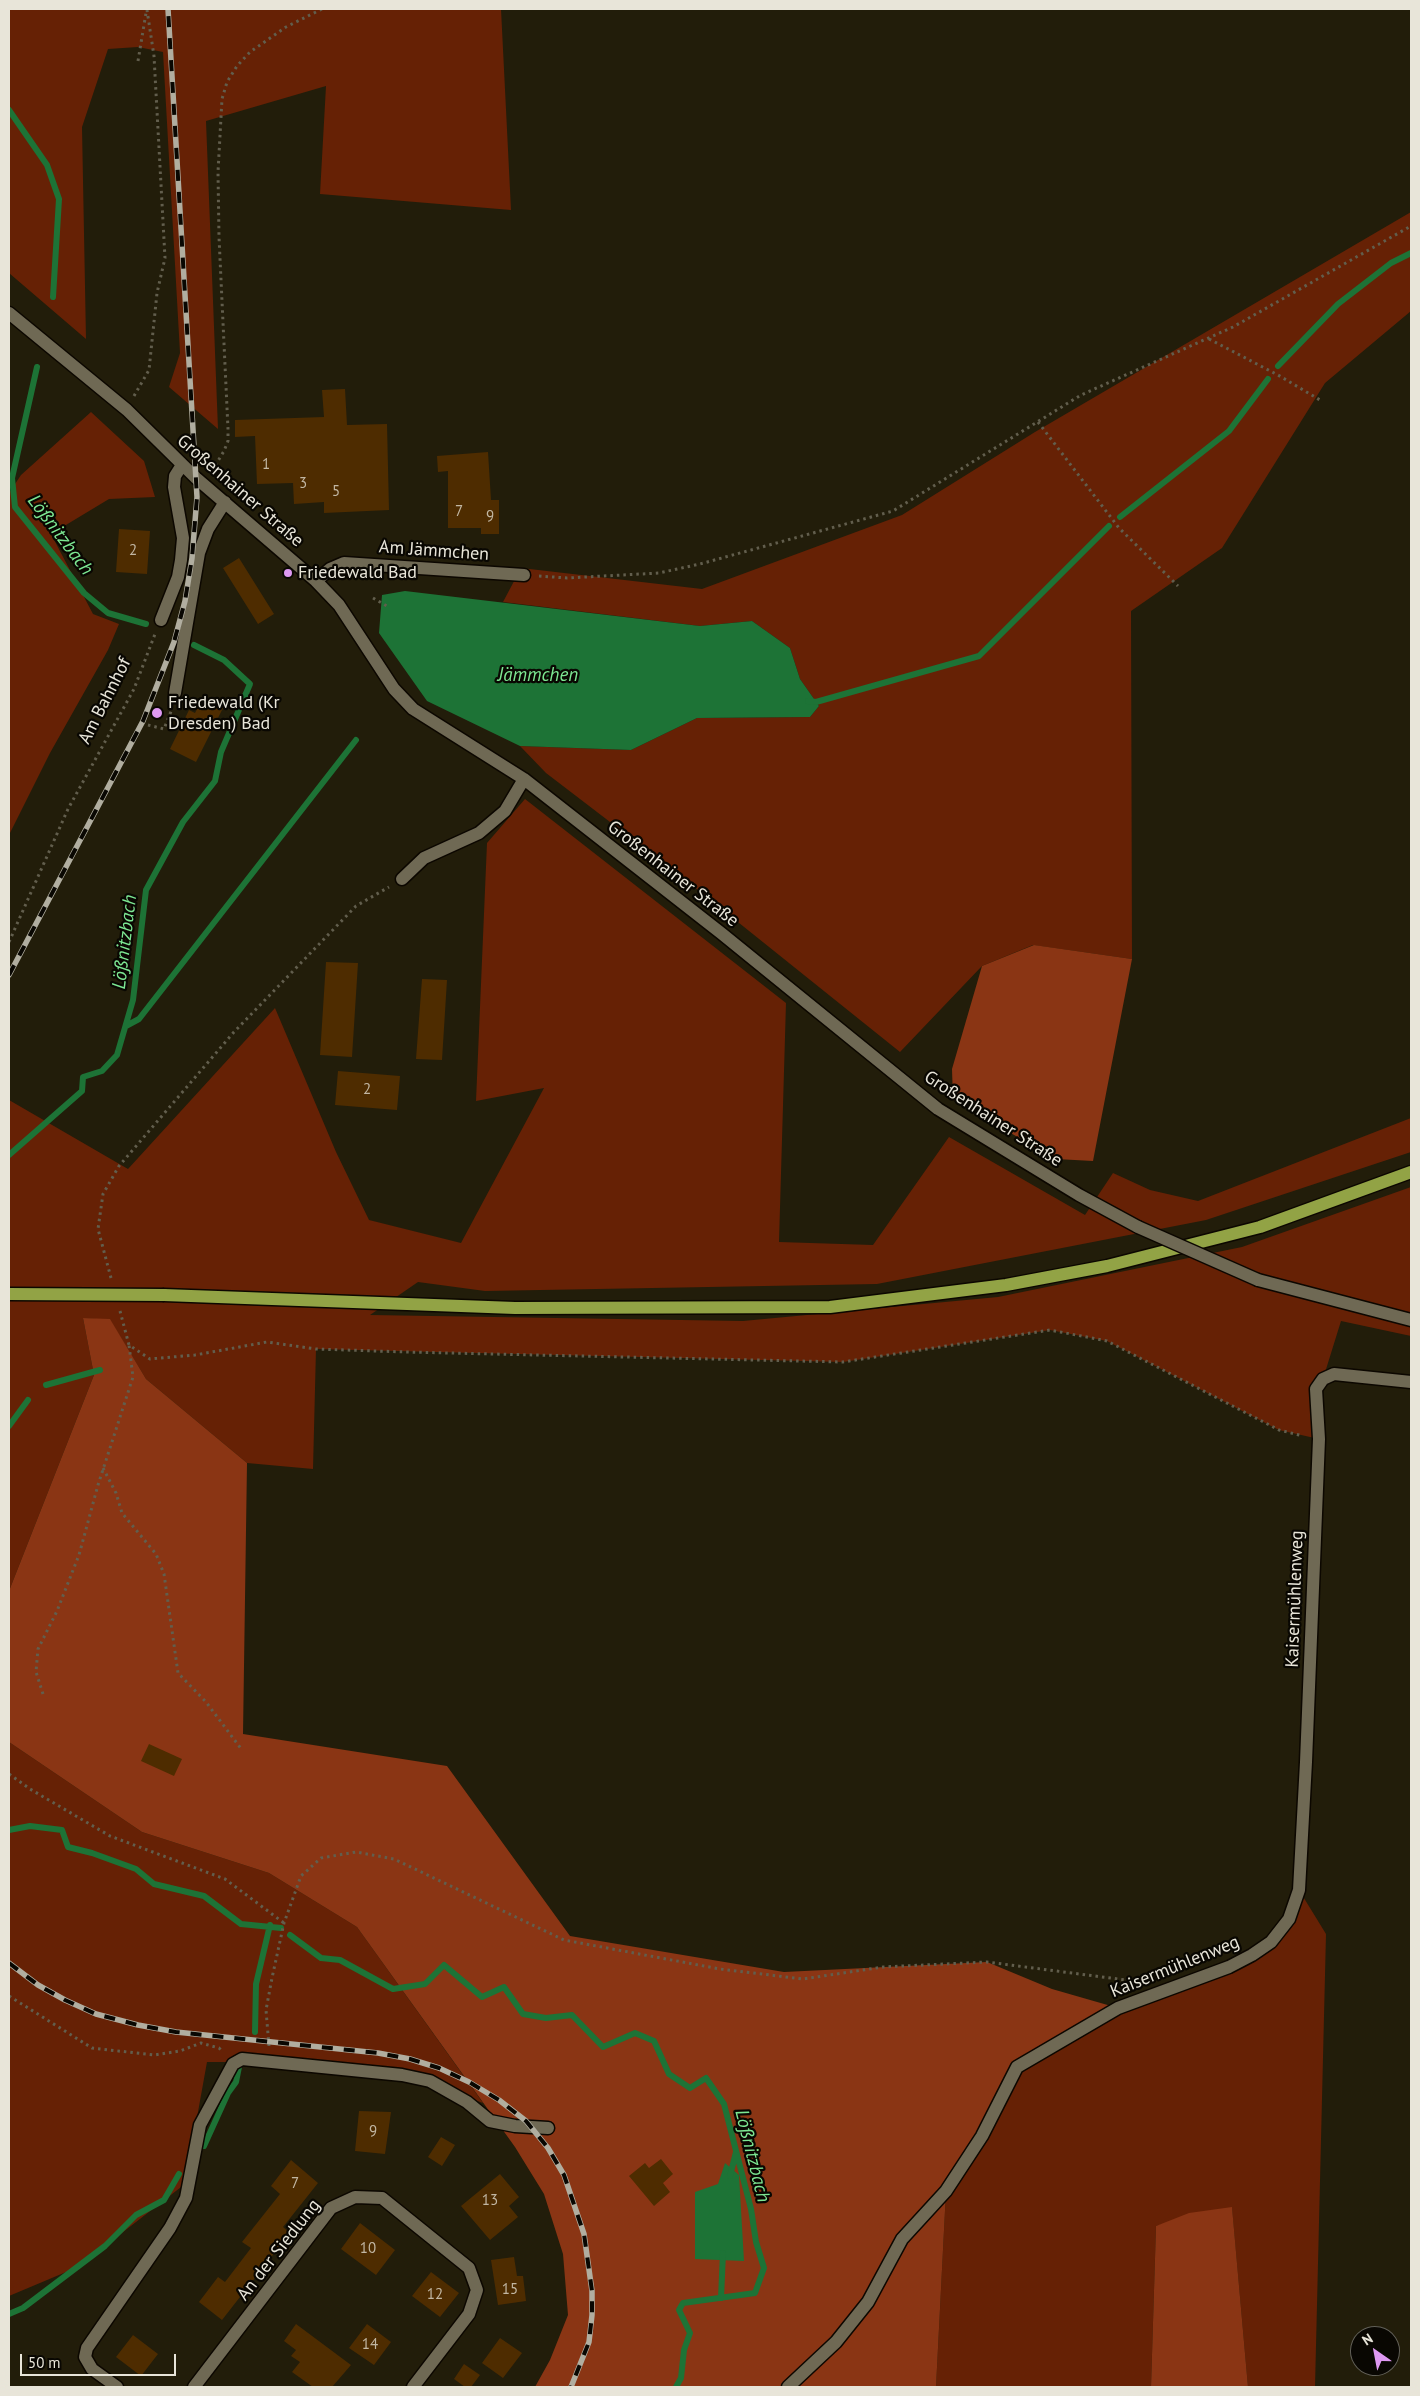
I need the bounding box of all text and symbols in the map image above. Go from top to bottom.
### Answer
street label: Großenhainer Straße [172,430,308,552]
house number: 1 [262,456,270,474]
house number: 3 [299,475,307,493]
house number: 5 [332,483,340,501]
water label: Lößnitzbach [22,490,98,580]
house number: 7 [455,503,463,521]
house number: 9 [486,508,494,526]
street label: Am Jämmchen [378,536,490,566]
house number: 2 [129,542,137,560]
place label: Friedewald Bad [298,562,417,584]
marker: Friedewald Bad [282,567,294,579]
street label: Am Bahnhof [74,654,136,748]
water label: Jämmchen [498,665,578,687]
place label: Friedewald (Kr Dresden) Bad [168,692,280,734]
marker: Friedewald (Kr Dresden) Bad [150,706,164,720]
street label: Großenhainer Straße [603,816,743,932]
water label: Lößnitzbach [108,894,142,990]
street label: Großenhainer Straße [920,1066,1066,1172]
house number: 2 [363,1081,371,1099]
street label: Kaisermühlenweg [1282,1530,1308,1668]
street label: Kaisermühlenweg [1107,1931,1243,2003]
water label: Lößnitzbach [729,2107,775,2205]
house number: 9 [369,2123,377,2141]
house number: 7 [291,2175,299,2193]
house number: 13 [482,2192,498,2210]
street label: An der Siedlung [233,2195,325,2305]
house number: 10 [360,2240,376,2258]
house number: 15 [502,2281,518,2299]
house number: 12 [427,2286,443,2304]
north arrow [1350,2326,1400,2376]
text: N [1359,2329,1376,2349]
house number: 14 [362,2336,378,2354]
scale bar [22,2344,179,2376]
text: 50 m [28,2353,61,2372]

